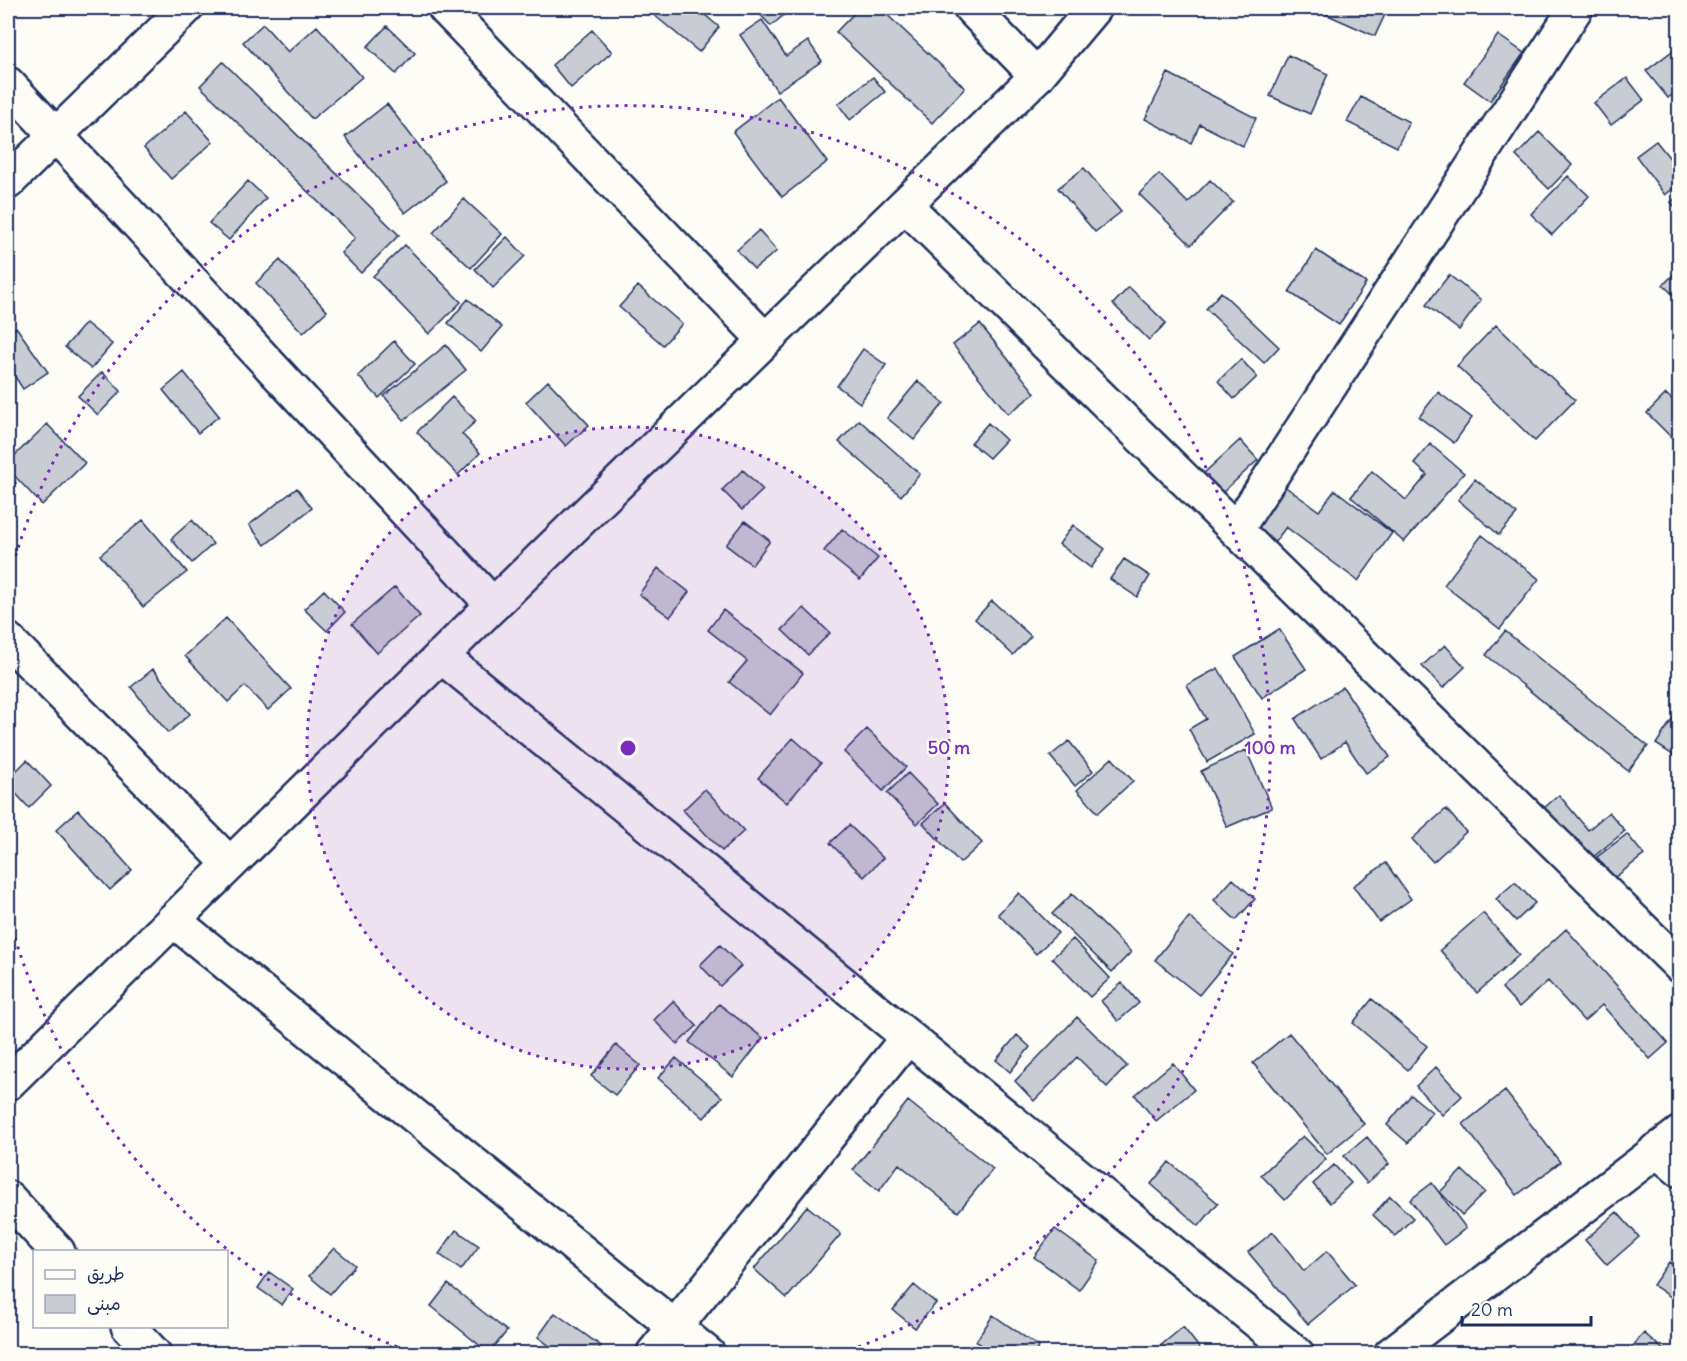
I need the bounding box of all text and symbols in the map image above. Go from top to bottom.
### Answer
text: 50 m [928,736,970,759]
text: 100 m [1245,736,1296,759]
centre of rings [618,738,638,758]
legend [33,1250,228,1328]
text: طريق [87,1262,125,1285]
scale bar [1462,1289,1591,1327]
text: مبنى [87,1292,121,1315]
text: 20 m [1471,1298,1513,1321]

